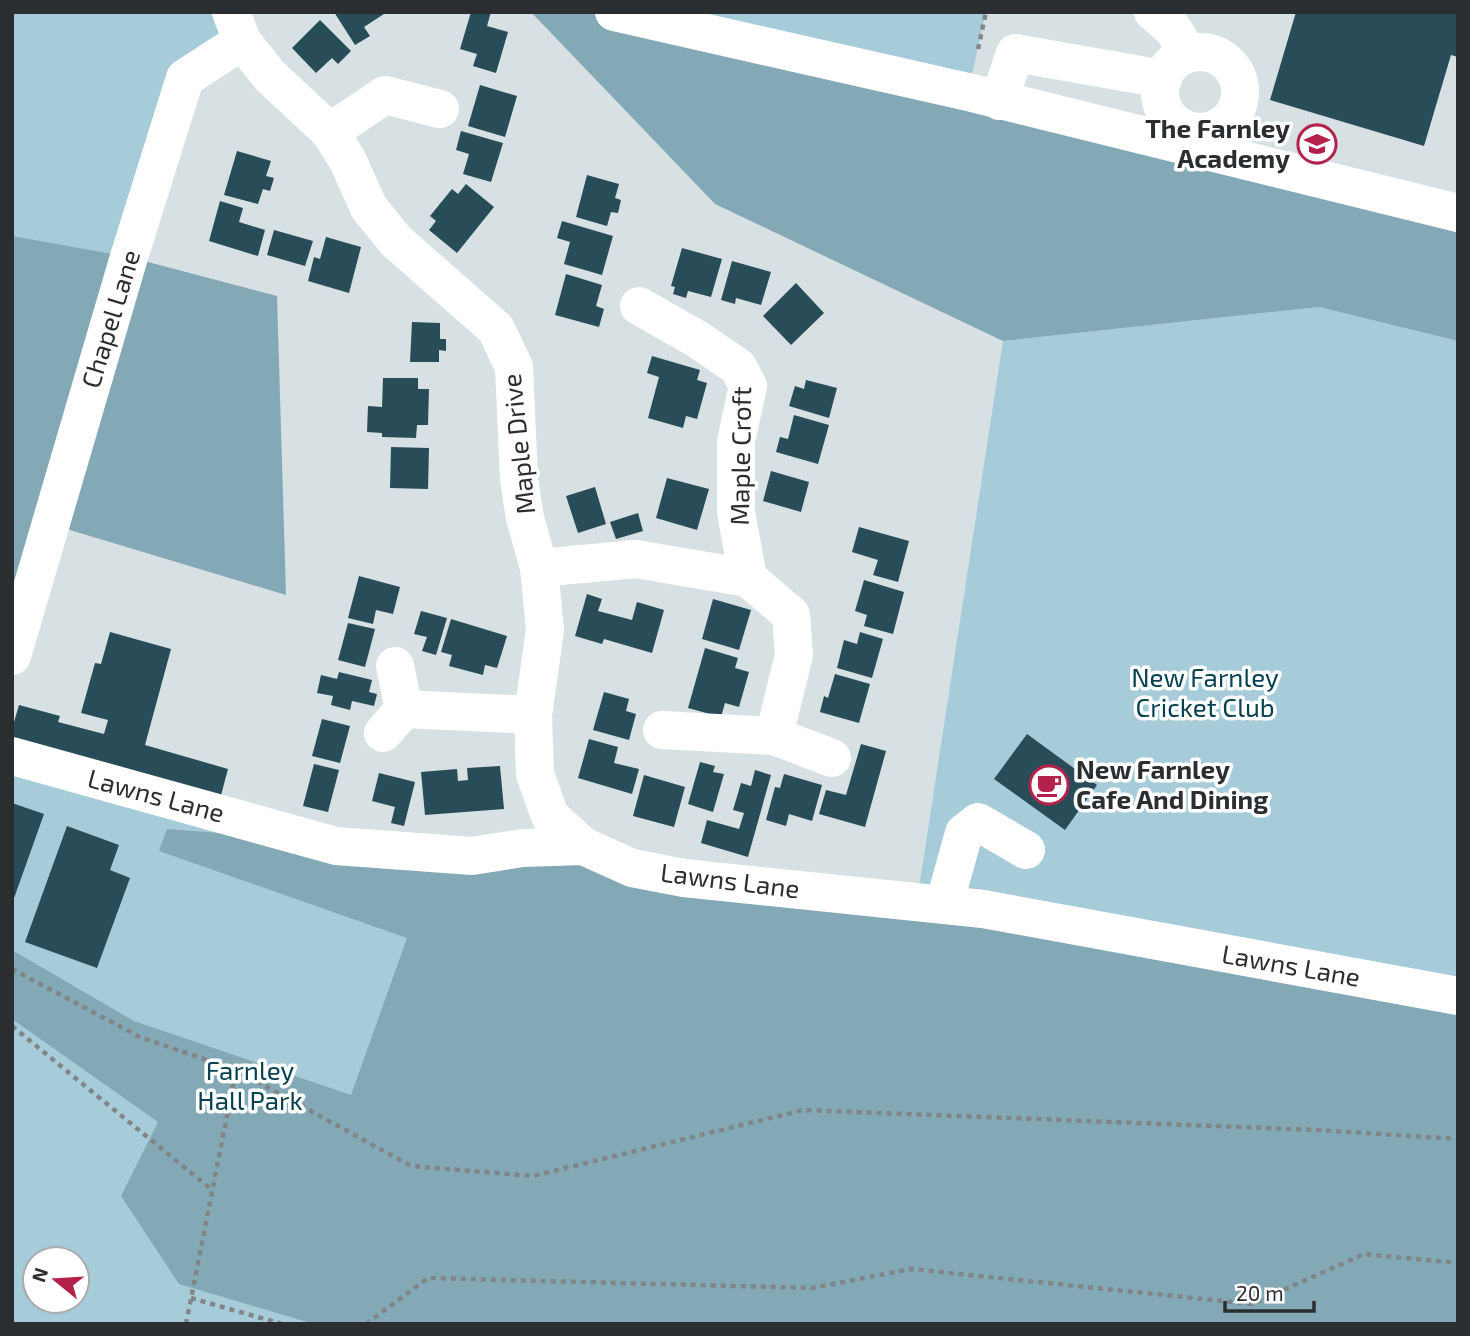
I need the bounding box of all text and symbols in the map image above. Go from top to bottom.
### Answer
place label: The Farnley Academy [1145,112,1290,174]
school or university icon: The Farnley Academy [1296,123,1338,165]
street label: Chapel Lane [74,246,145,391]
street label: Maple Drive [495,372,540,516]
street label: Maple Croft [723,386,756,526]
park label: New Farnley Cricket Club [1131,661,1279,722]
place label: New Farnley Cafe And Dining [1076,753,1268,814]
street label: Lawns Lane [85,761,228,828]
cafe icon: New Farnley Cafe And Dining [1028,764,1070,806]
street label: Lawns Lane [659,856,801,903]
street label: Lawns Lane [1220,937,1363,992]
park label: Farnley Hall Park [197,1054,303,1115]
north arrow [21,1245,91,1315]
text: N [26,1265,52,1285]
scale bar [1225,1270,1314,1314]
text: 20 m [1236,1280,1284,1305]

